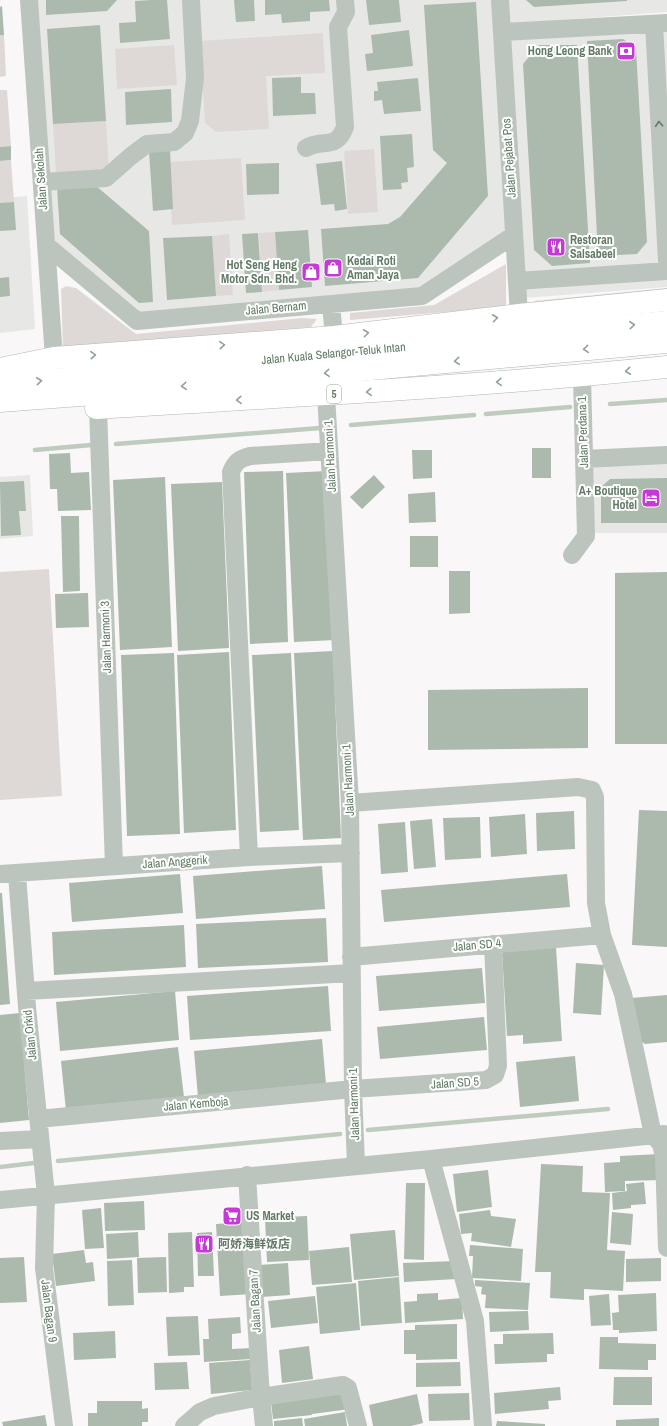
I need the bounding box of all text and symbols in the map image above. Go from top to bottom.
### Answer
bank icon: Hong Leong Bank [615,40,637,62]
place label: Hong Leong Bank [528,43,613,59]
street label: Jalan Pejabat Pos [498,118,520,198]
one-way arrow [655,121,664,127]
street label: Jalan Sekolah [31,148,51,210]
place label: Restoran Salsabeel [570,232,616,262]
restaurant icon: Restoran Salsabeel [545,236,567,258]
place label: Kedai Roti Aman Jaya [347,253,399,283]
place label: Hot Seng Heng Motor Sdn. Bhd. [221,257,297,287]
shop icon: Kedai Roti Aman Jaya [322,257,344,279]
shop icon: Hot Seng Heng Motor Sdn. Bhd. [300,261,322,283]
street label: Jalan Bernam [245,297,307,319]
one-way arrow [492,314,498,323]
one-way arrow [629,321,635,330]
one-way arrow [363,329,369,338]
street label: Jalan Kuala Selangor-Teluk Intan [261,339,406,368]
one-way arrow [219,341,225,350]
one-way arrow [583,344,589,353]
one-way arrow [90,351,96,360]
one-way arrow [454,356,460,365]
one-way arrow [625,367,631,376]
one-way arrow [324,368,330,377]
one-way arrow [36,377,42,386]
one-way arrow [496,378,502,387]
one-way arrow [181,381,187,390]
road number: 5 [327,385,341,403]
one-way arrow [366,387,372,396]
one-way arrow [236,395,242,404]
street label: Jalan Perdana 1 [574,395,592,468]
street label: Jalan Harmoni 1 [320,419,340,492]
place label: A+ Boutique Hotel [579,483,638,513]
hotel icon: A+ Boutique Hotel [640,487,662,509]
street label: Jalan Harmoni 3 [97,601,115,673]
street label: Jalan Harmoni 1 [338,743,358,816]
street label: Jalan Anggerik [142,852,208,872]
street label: Jalan SD 4 [452,935,502,955]
street label: Jalan Orkid [19,1009,41,1061]
street label: Jalan Harmoni 1 [345,1067,363,1140]
street label: Jalan SD 5 [430,1073,480,1093]
street label: Jalan Kemboja [163,1093,230,1115]
supermarket icon: US Market [221,1205,243,1227]
place label: US Market [246,1208,295,1224]
restaurant icon: 阿娇海鲜饭店 [193,1233,215,1255]
place label: 阿娇海鲜饭店 [218,1236,290,1252]
street label: Jalan Bagan 7 [245,1269,265,1333]
street label: Jalan Bagan 9 [37,1279,61,1343]

